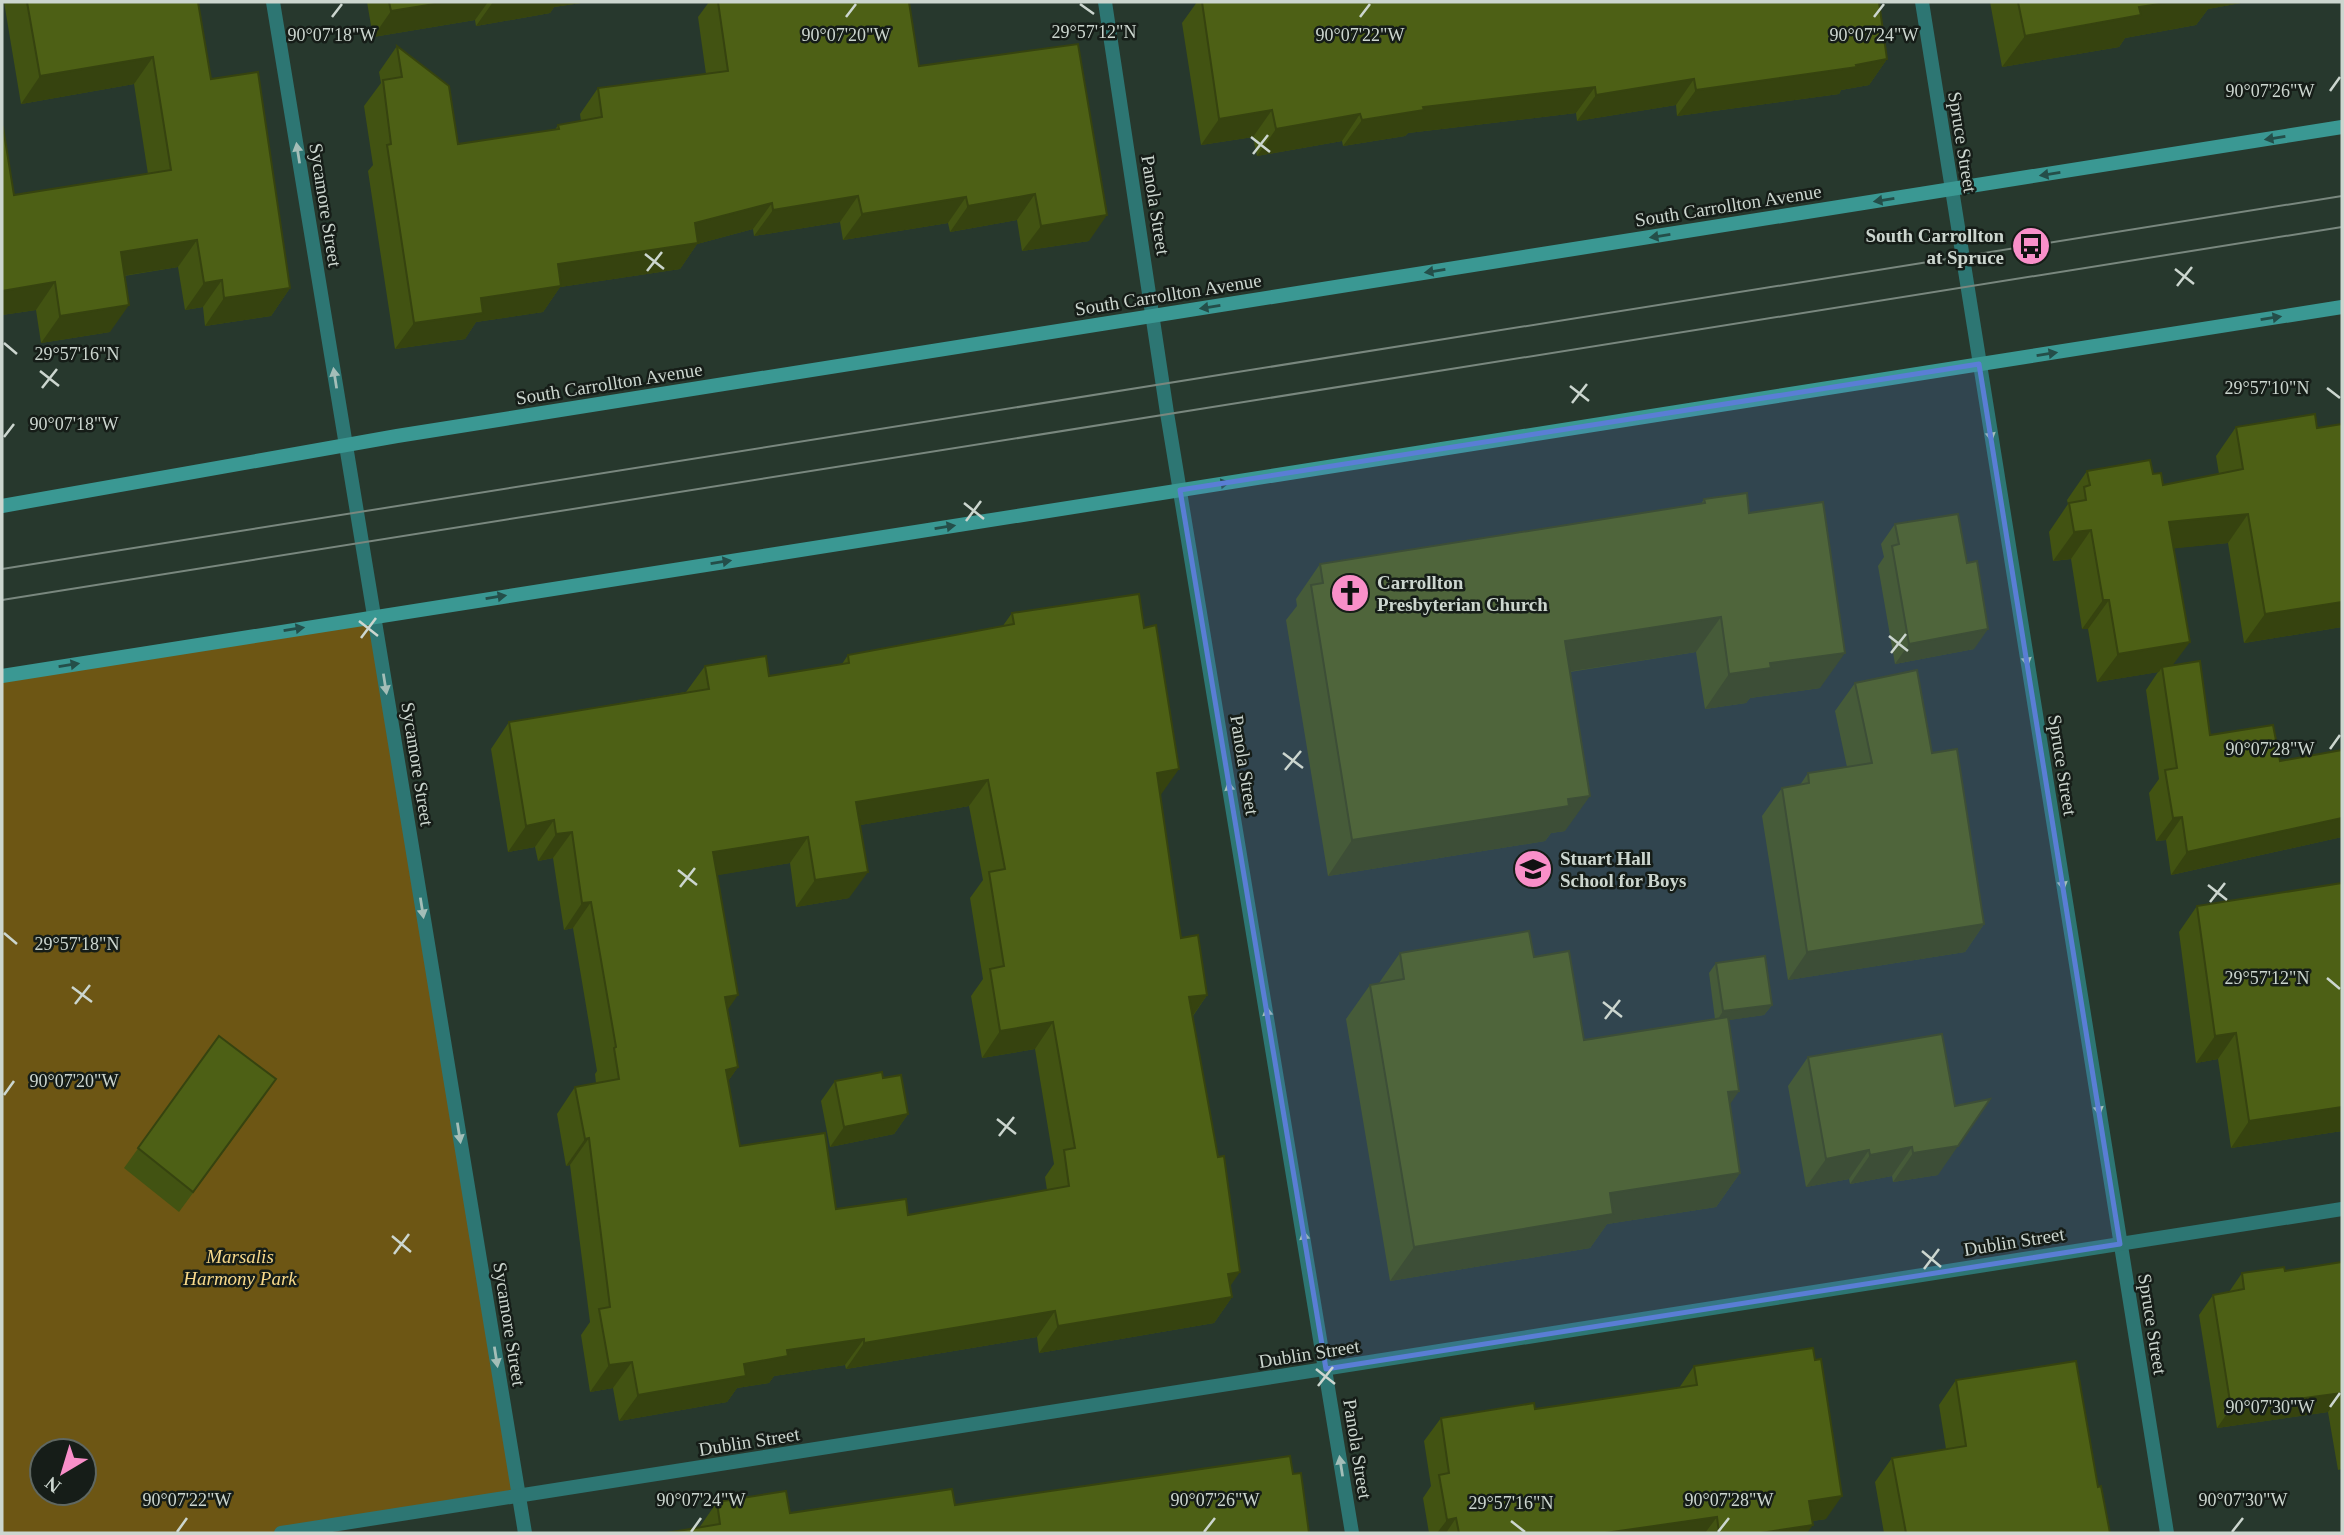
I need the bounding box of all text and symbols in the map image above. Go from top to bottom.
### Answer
text: 29°57'12"N [1052,22,1136,42]
text: 90°07'18"W [288,25,376,45]
text: 90°07'20"W [802,25,890,45]
text: 90°07'22"W [1316,25,1404,45]
text: 90°07'24"W [1830,25,1918,45]
text: 90°07'26"W [2226,81,2314,101]
street label: Spruce Street [1944,90,1981,195]
one-way arrow [2264,133,2286,144]
one-way arrow [292,142,303,164]
street label: Sycamore Street [305,142,346,269]
street label: Panola Street [1137,154,1174,257]
one-way arrow [2039,168,2061,179]
street label: South Carrollton Avenue [1633,180,1823,231]
one-way arrow [1873,195,1895,206]
place label: South Carrollton at Spruce [1866,225,2004,268]
bus stop icon: South Carrollton at Spruce [2010,225,2052,267]
one-way arrow [1648,231,1670,242]
one-way arrow [1424,266,1446,277]
street label: South Carrollton Avenue [1073,269,1263,320]
one-way arrow [1199,302,1221,313]
one-way arrow [2260,312,2282,323]
text: 29°57'16"N [35,344,119,364]
one-way arrow [2036,348,2058,359]
street label: South Carrollton Avenue [514,358,704,409]
one-way arrow [329,367,340,389]
text: 29°57'10"N [2225,378,2309,398]
text: 90°07'18"W [30,414,118,434]
one-way arrow [1985,420,1996,442]
one-way arrow [1208,478,1230,489]
one-way arrow [935,521,957,532]
one-way arrow [710,556,732,567]
church icon: Carrollton Presbyterian Church [1329,572,1371,614]
place label: Carrollton Presbyterian Church [1377,572,1548,615]
one-way arrow [485,591,507,602]
one-way arrow [283,623,305,634]
one-way arrow [2021,645,2032,667]
one-way arrow [58,659,80,670]
one-way arrow [380,673,391,695]
street label: Sycamore Street [397,701,438,828]
street label: Spruce Street [2044,713,2081,818]
street label: Panola Street [1226,714,1263,817]
text: 90°07'28"W [2226,739,2314,759]
one-way arrow [1224,781,1235,803]
school or university icon: Stuart Hall School for Boys [1512,848,1554,890]
place label: Stuart Hall School for Boys [1560,848,1686,891]
one-way arrow [2057,869,2068,891]
one-way arrow [417,897,428,919]
text: 29°57'18"N [35,934,119,954]
text: 29°57'12"N [2225,968,2309,988]
one-way arrow [1262,1006,1273,1028]
text: 90°07'20"W [30,1071,118,1091]
one-way arrow [2093,1094,2104,1116]
one-way arrow [454,1122,465,1144]
street label: Dublin Street [1962,1223,2067,1260]
one-way arrow [1299,1230,1310,1252]
park label: Marsalis Harmony Park [182,1246,297,1289]
street label: Sycamore Street [489,1261,530,1388]
street label: Spruce Street [2134,1272,2171,1377]
street label: Dublin Street [1257,1335,1362,1372]
one-way arrow [491,1346,502,1368]
text: 90°07'30"W [2226,1397,2314,1417]
street label: Panola Street [1339,1398,1376,1501]
street label: Dublin Street [697,1423,802,1460]
north arrow [28,1437,98,1507]
one-way arrow [1335,1455,1346,1477]
text: N [41,1472,65,1498]
text: 90°07'22"W [143,1490,231,1510]
text: 90°07'24"W [657,1490,745,1510]
text: 90°07'26"W [1171,1490,1259,1510]
text: 90°07'28"W [1685,1490,1773,1510]
text: 90°07'30"W [2199,1490,2287,1510]
text: 29°57'16"N [1469,1493,1553,1513]

